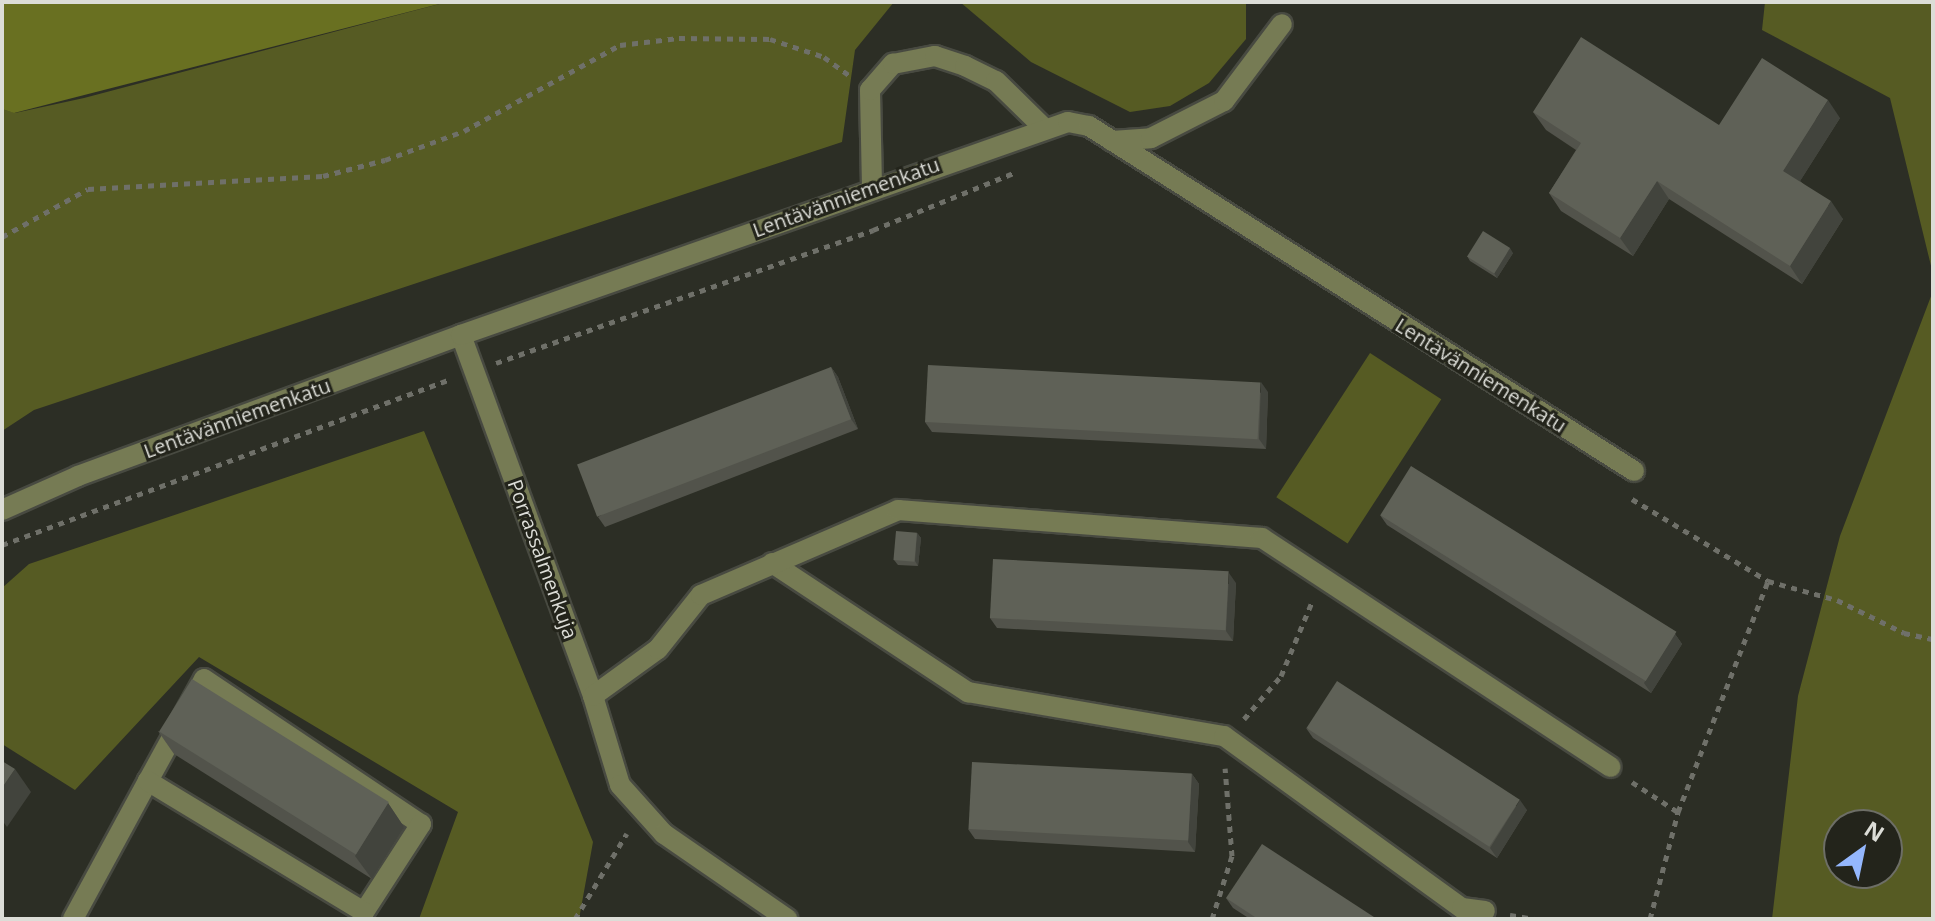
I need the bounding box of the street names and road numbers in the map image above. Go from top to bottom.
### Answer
street label: Lentävänniemenkatu [749,152,943,242]
street label: Lentävänniemenkatu [1391,313,1571,437]
street label: Lentävänniemenkatu [140,373,334,463]
street label: Porrassalmenkuja [503,476,583,642]

